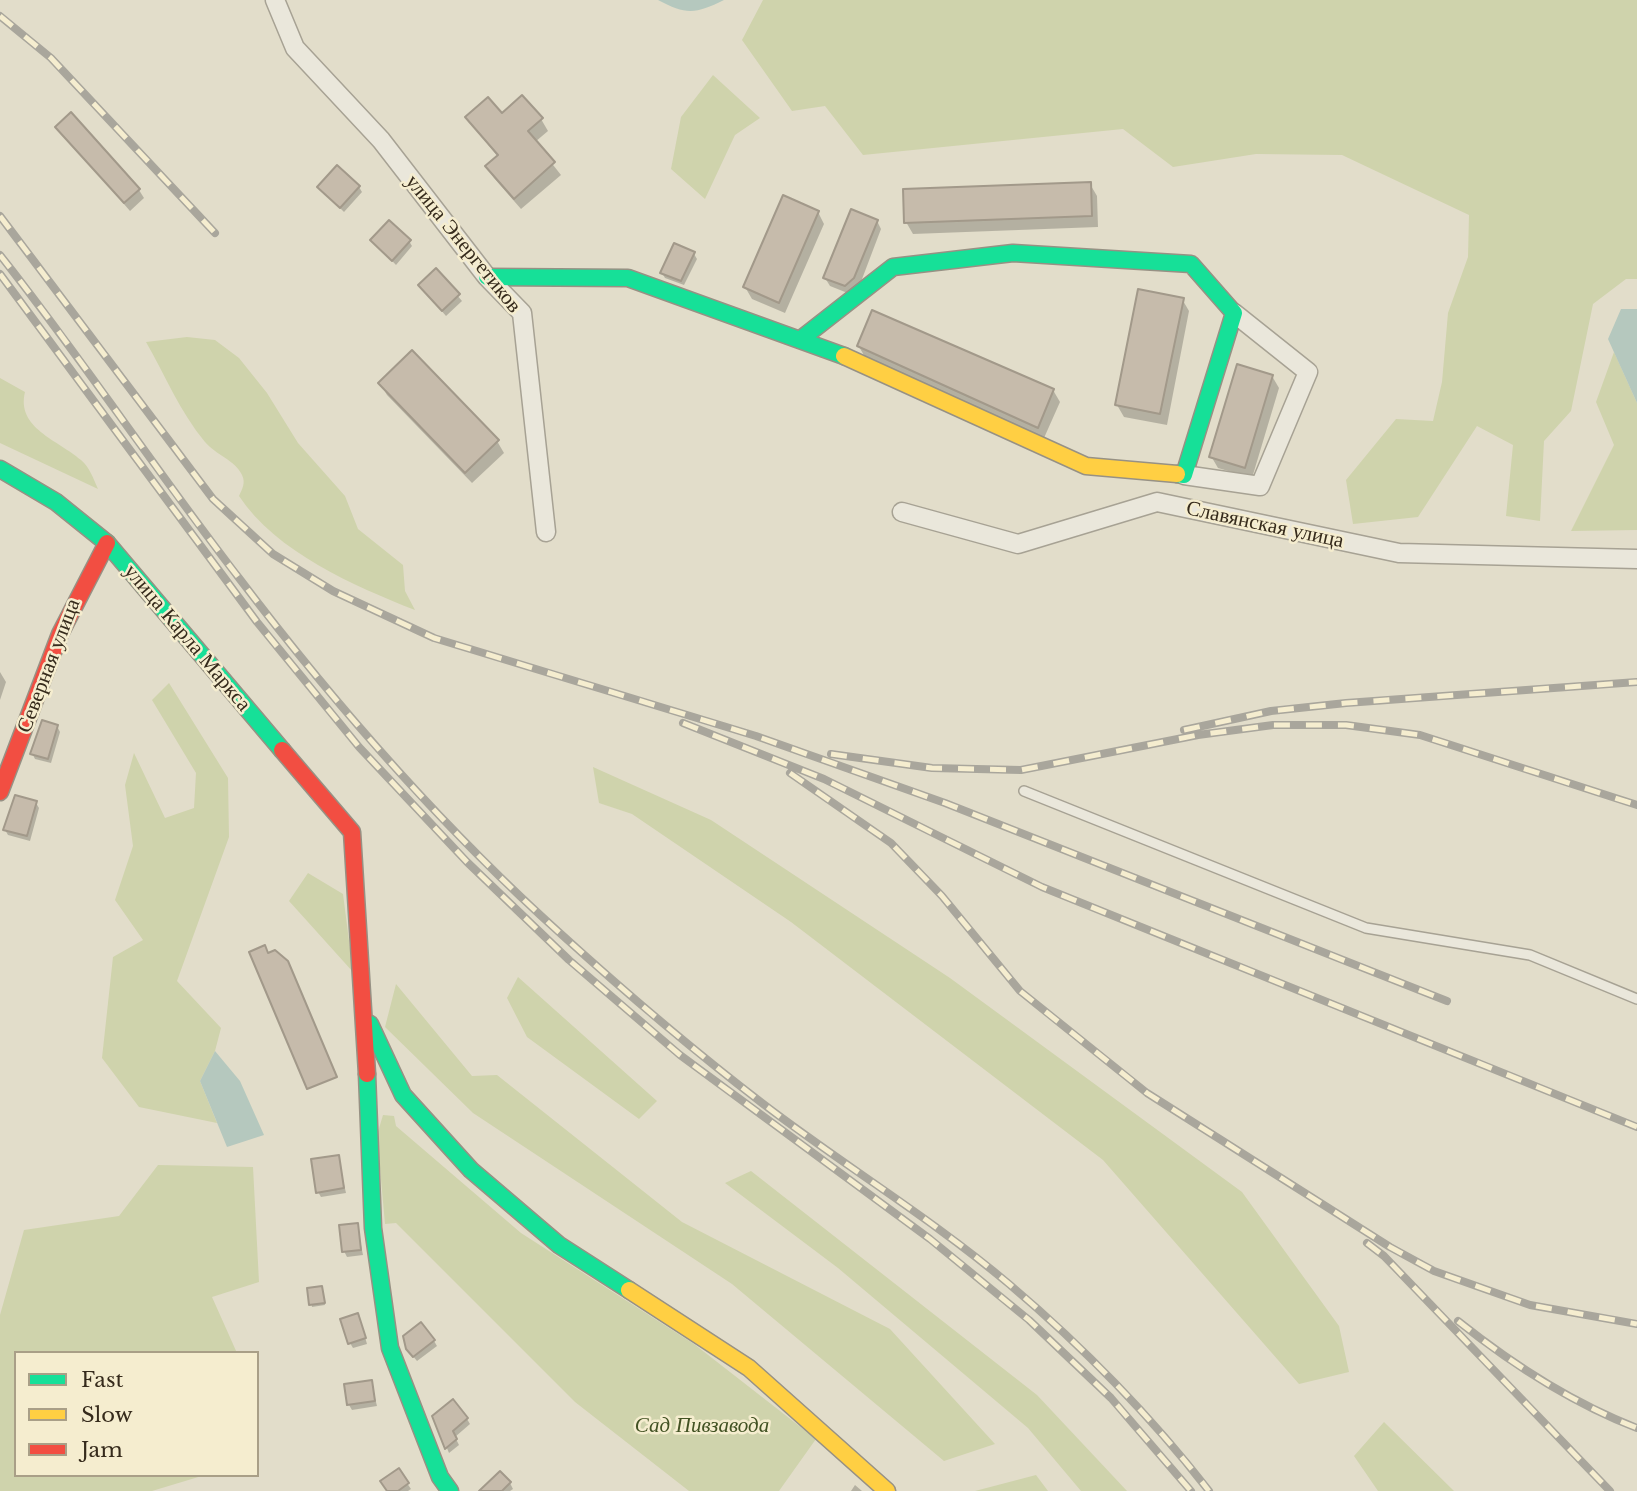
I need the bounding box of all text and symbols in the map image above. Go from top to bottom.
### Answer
street label: улица Энергетиков [400,170,526,318]
street label: Славянская улица [1184,496,1346,554]
street label: улица Карла Маркса [118,559,256,717]
street label: Северная улица [12,596,86,736]
legend [14,1351,259,1477]
text: Fast [81,1367,123,1393]
text: Slow [81,1402,133,1428]
park label: Сад Пивзавода [635,1413,769,1439]
text: Jam [81,1437,123,1463]

